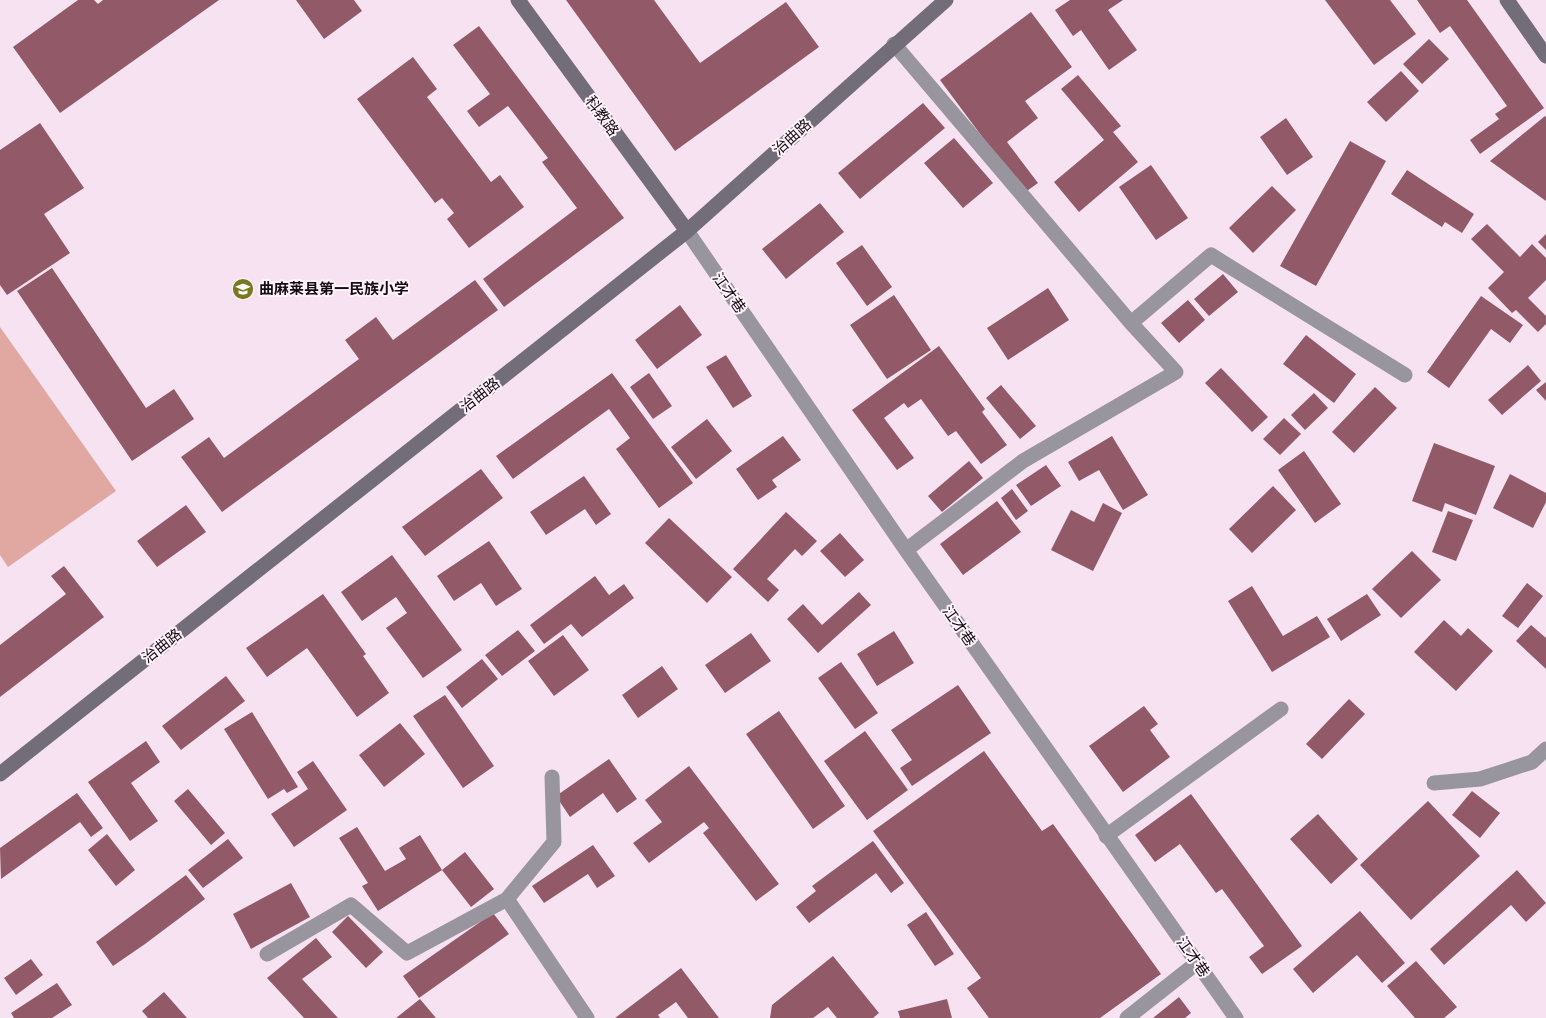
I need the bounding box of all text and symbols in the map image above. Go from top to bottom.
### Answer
street label: 科教路 [581,92,623,140]
street label: 治曲路 [769,115,815,159]
street label: 江才巷 [708,269,750,317]
school or university icon: 曲麻莱县第一民族小学 [231,277,255,301]
place label: 曲麻莱县第一民族小学 [259,279,409,299]
street label: 治曲路 [456,373,504,417]
street label: 江才巷 [938,602,980,650]
street label: 治曲路 [138,624,186,668]
street label: 江才巷 [1172,933,1214,981]

